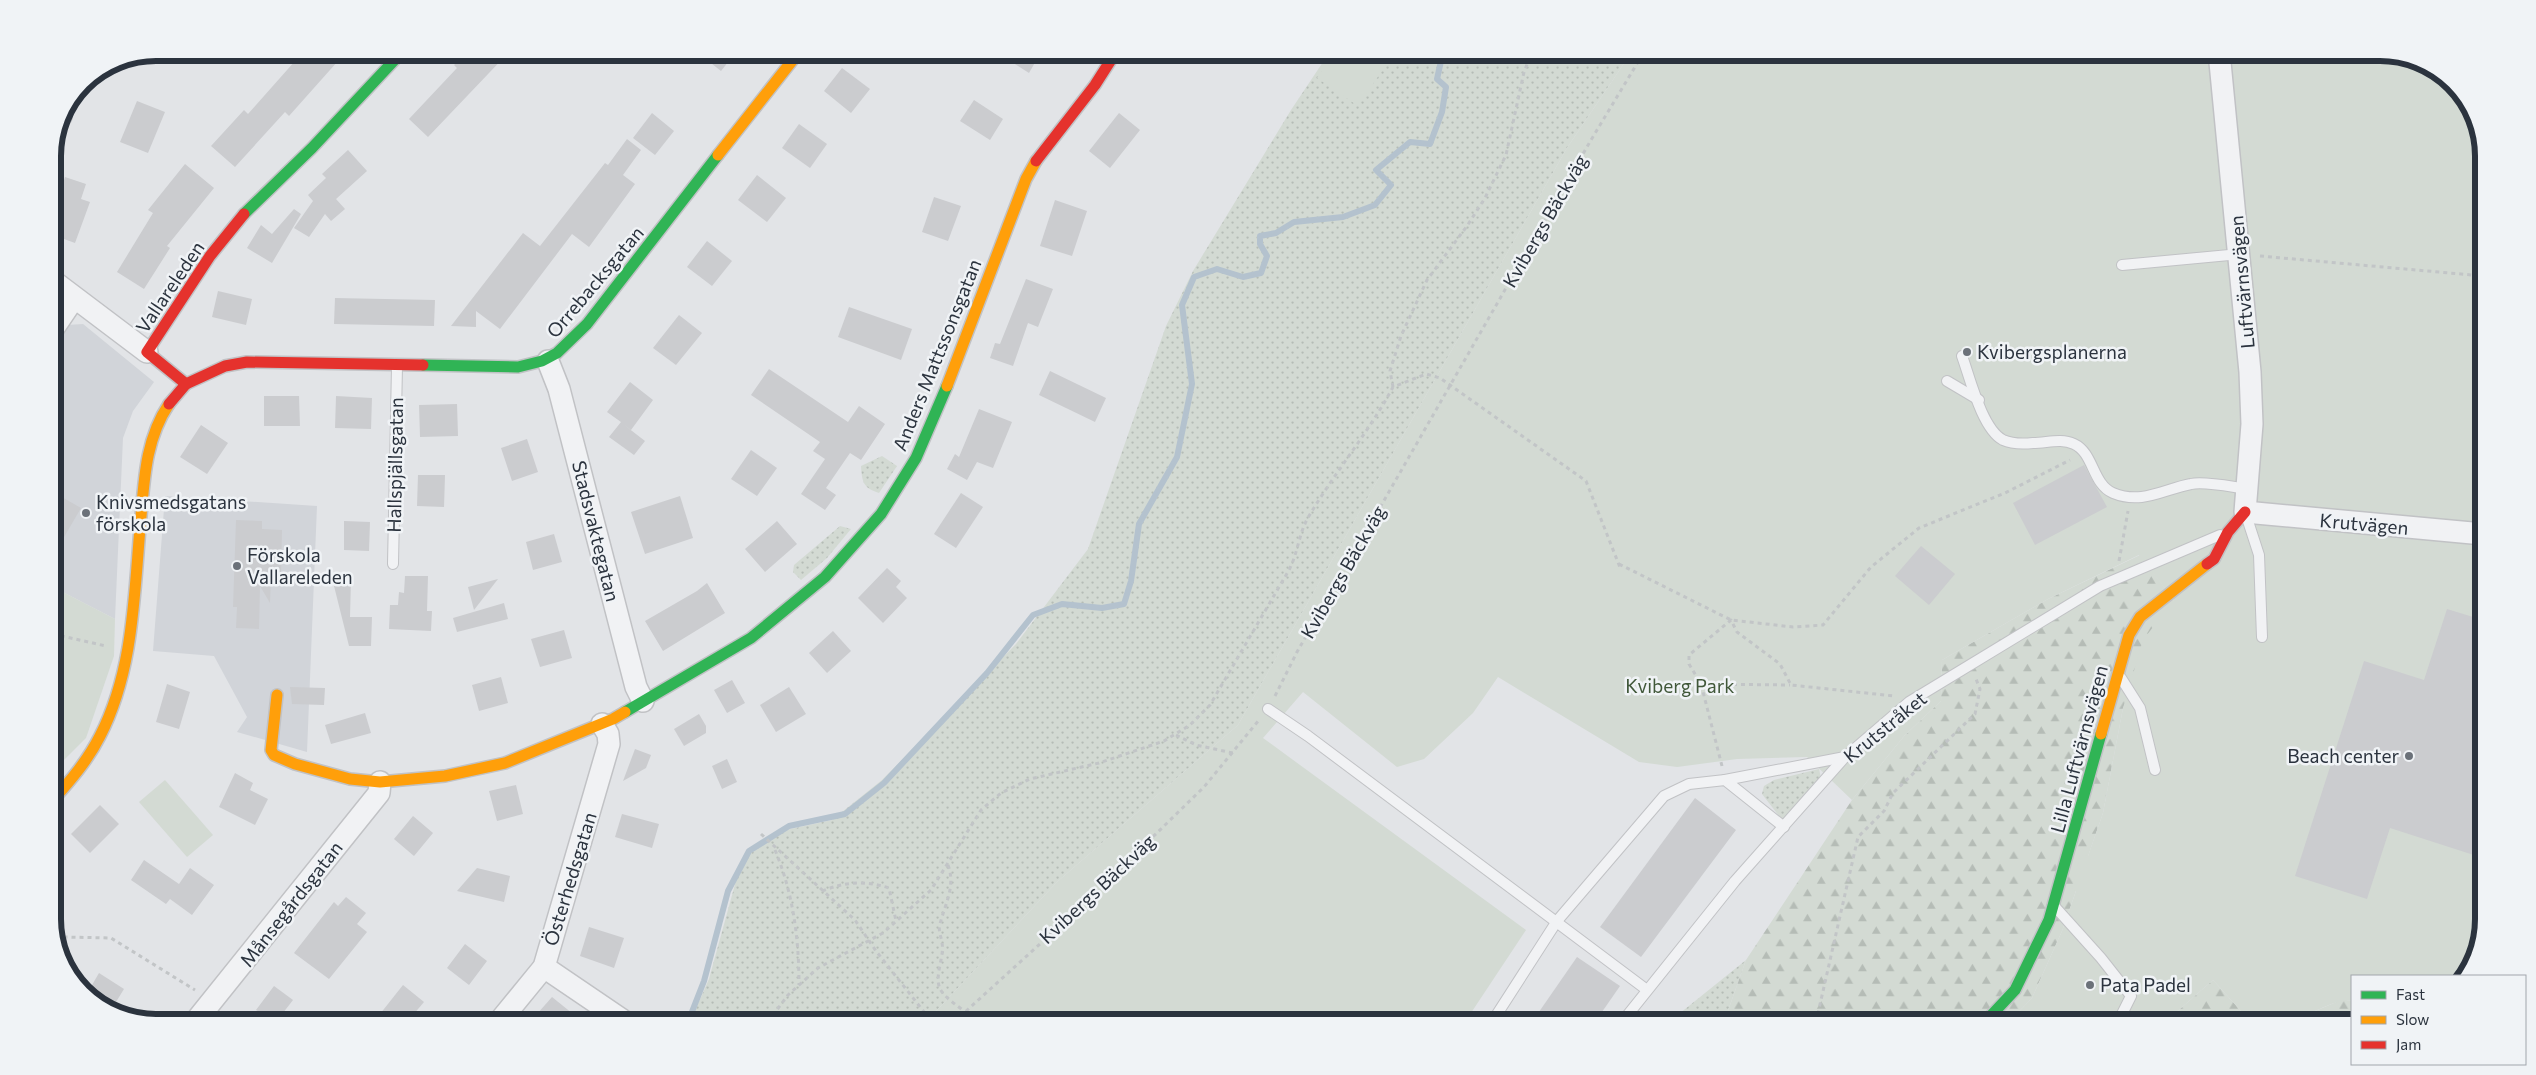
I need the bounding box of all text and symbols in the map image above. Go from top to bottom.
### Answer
street label: Kvibergs Bäckväg [1497,150,1592,291]
street label: Luftvärnsvägen [2224,215,2259,350]
street label: Orrebacksgatan [541,221,648,342]
street label: Vallareleden [131,237,209,337]
street label: Anders Mattssonsgatan [887,256,986,454]
place label: Kvibergsplanerna [1977,340,2127,363]
marker: Kvibergsplanerna [1961,346,1973,358]
street label: Hallspjällsgatan [382,397,407,533]
street label: Stadsvaktegatan [568,458,625,604]
place label: Knivsmedsgatans förskola [96,490,246,535]
street label: Kvibergs Bäckväg [1295,501,1390,642]
marker: Knivsmedsgatans förskola [80,507,92,519]
street label: Krutvägen [2319,508,2409,539]
place label: Förskola Vallareleden [247,543,353,588]
marker: Förskola Vallareleden [231,560,243,572]
street label: Lilla Luftvärnsvägen [2045,663,2112,835]
park label: Kviberg Park [1625,674,1735,697]
street label: Krutstråket [1839,686,1931,767]
place label: Beach center [2287,744,2399,767]
marker: Beach center [2403,750,2415,762]
street label: Österhedsgatan [538,809,601,948]
street label: Kvibergs Bäckväg [1034,829,1159,948]
street label: Månsegårdsgatan [234,836,347,971]
place label: Pata Padel [2100,973,2191,996]
legend [2351,975,2526,1065]
marker: Pata Padel [2084,979,2096,991]
text: Fast [2396,985,2425,1003]
text: Slow [2396,1010,2429,1028]
text: Jam [2396,1035,2421,1053]

